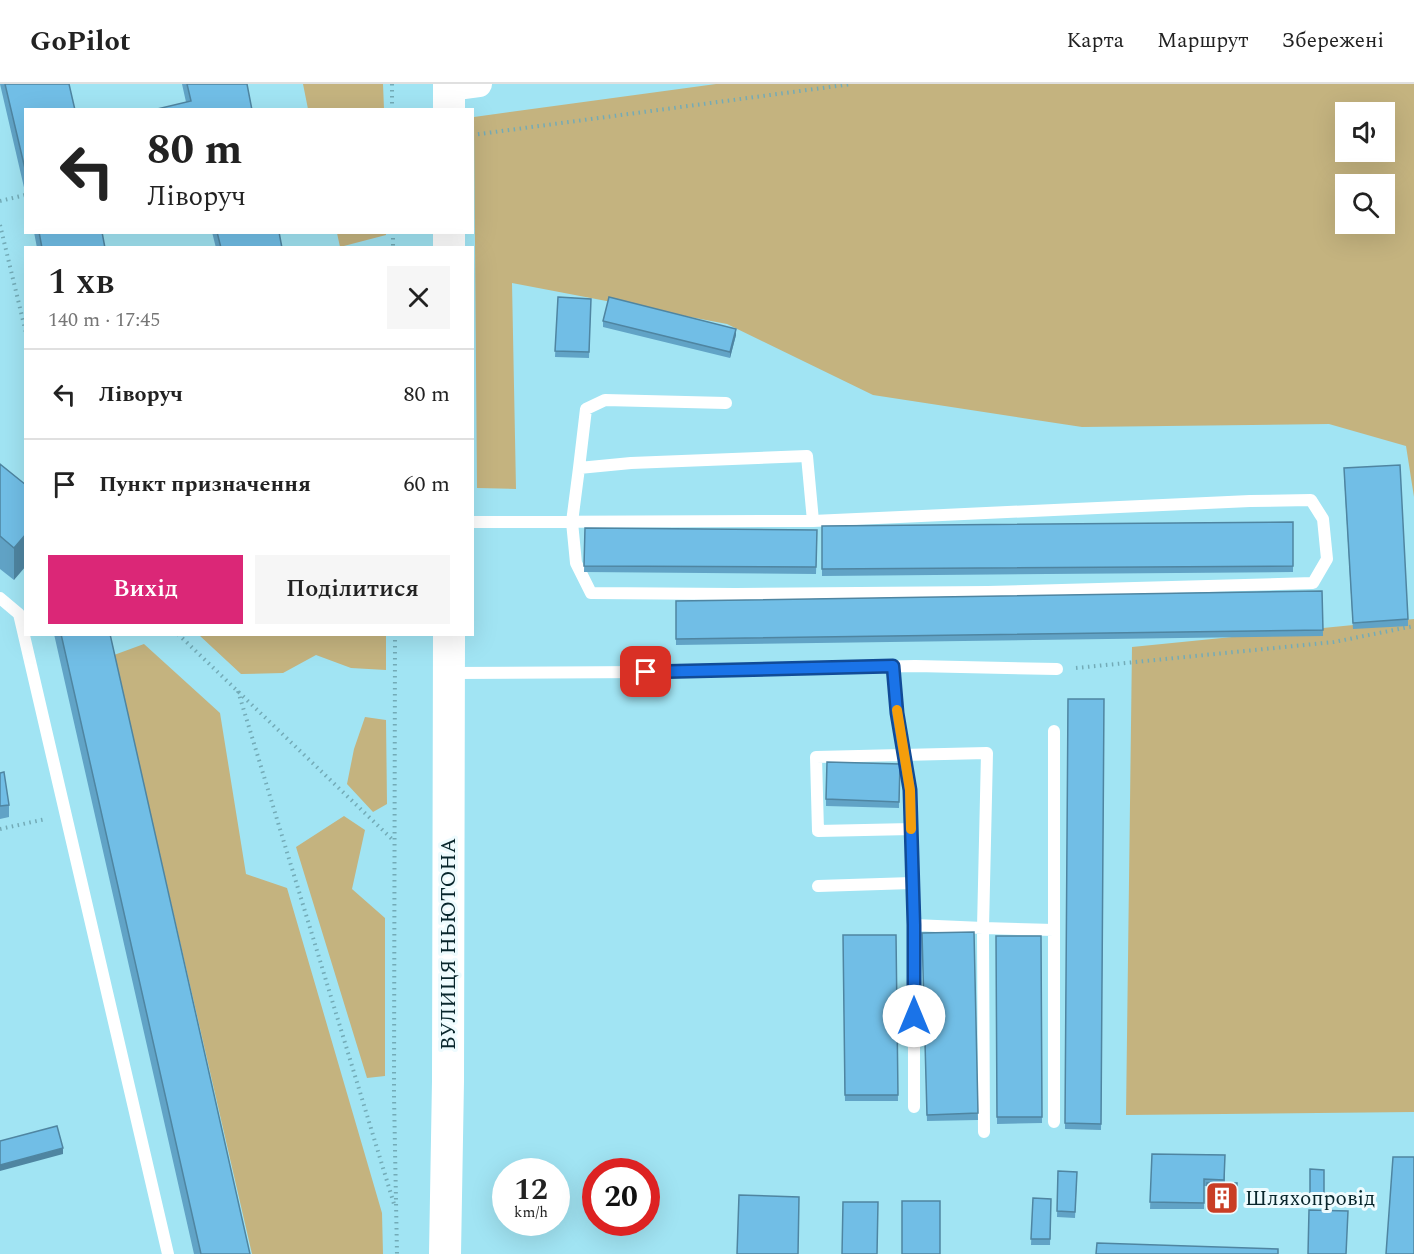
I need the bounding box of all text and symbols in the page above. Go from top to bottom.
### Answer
text: GoPilot [30,20,131,63]
text: Карта [1067,25,1124,57]
text: Маршрут [1157,25,1248,57]
text: Збережені [1281,25,1384,57]
map controls [1335,102,1395,234]
button: sound [1335,102,1395,162]
text: 80 m [147,119,242,182]
icon: left [48,132,126,210]
button: search [1335,174,1395,234]
text: Ліворуч [147,176,246,218]
text: 1 хв [48,255,114,310]
button: close [387,266,450,329]
text: 140 m · 17:45 [48,305,160,335]
icon: left [48,378,81,411]
text: Ліворуч [99,378,183,411]
text: 80 m [404,378,450,411]
icon: arrive [48,468,81,501]
text: Пункт призначення [99,468,311,501]
text: 60 m [404,468,450,501]
button: Вихід [48,555,243,624]
button: Поділитися [255,555,450,624]
pin [620,646,671,697]
icon: arrive [629,655,662,688]
street label: ВУЛИЦЯ НЬЮТОНА [433,837,465,1050]
position arrow [882,984,946,1048]
speed limit sign: 20 [582,1158,660,1236]
text: 12 [514,1167,548,1213]
building icon: Шляхопровід [1204,1180,1240,1216]
place label: Шляхопровід [1245,1183,1375,1215]
text: km/h [514,1201,548,1224]

